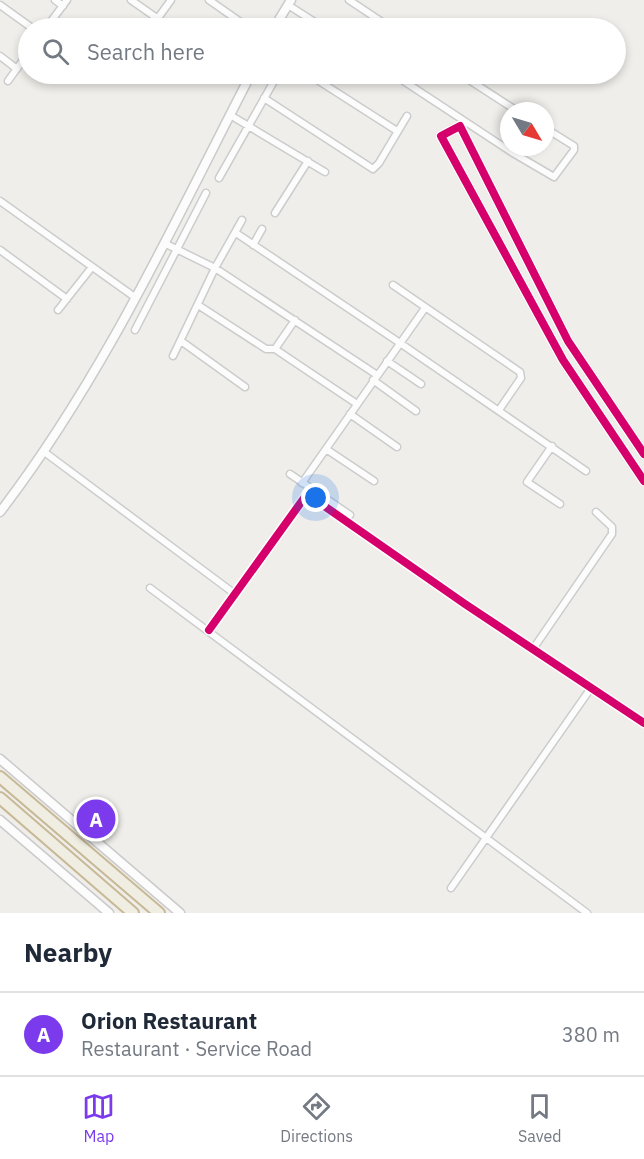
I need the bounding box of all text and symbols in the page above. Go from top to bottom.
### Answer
search box [18,18,626,84]
icon: search [39,35,72,68]
text: Search here [87,37,205,66]
north arrow [500,102,554,156]
your location [301,483,330,512]
pin: A [76,796,116,842]
text: Nearby [24,935,112,969]
text: Orion Restaurant [81,1006,257,1035]
text: A [37,1021,50,1048]
text: 380 m [562,1021,620,1048]
text: Restaurant · Service Road [81,1035,312,1062]
tab: Map [82,1090,115,1146]
tab: Directions [280,1090,353,1146]
tab: Saved [518,1090,562,1146]

